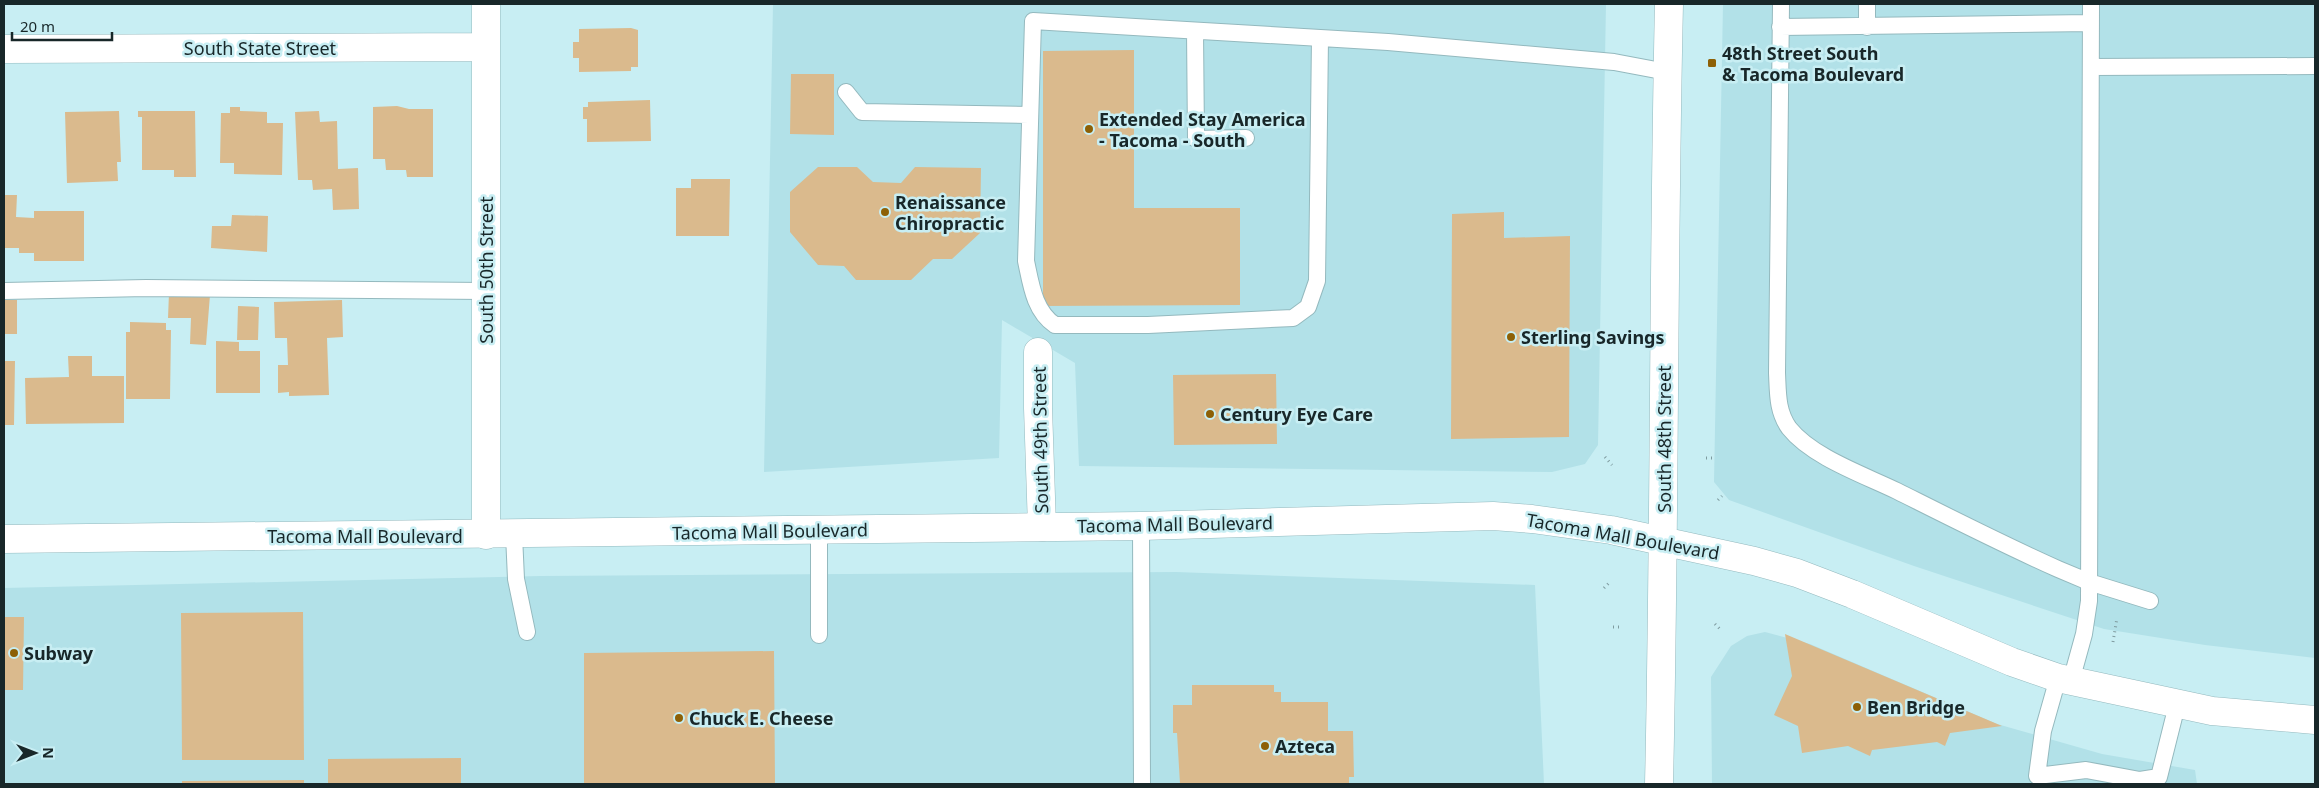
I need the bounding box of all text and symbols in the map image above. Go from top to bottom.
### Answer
scale bar [12,10,112,42]
text: 20 m [20,16,55,36]
street label: South State Street [184,36,337,60]
place label: 48th Street South & Tacoma Boulevard [1722,41,1904,86]
marker: 48th Street South & Tacoma Boulevard [1706,57,1718,69]
place label: Extended Stay America - Tacoma - South [1099,107,1306,152]
marker: Extended Stay America - Tacoma - South [1083,123,1095,135]
place label: Renaissance Chiropractic [895,190,1006,235]
street label: South 50th Street [474,196,498,344]
marker: Renaissance Chiropractic [879,206,891,218]
place label: Sterling Savings [1521,325,1665,349]
marker: Sterling Savings [1505,331,1517,343]
street label: South 48th Street [1652,365,1676,513]
street label: South 49th Street [1027,366,1053,514]
place label: Century Eye Care [1220,402,1373,426]
marker: Century Eye Care [1204,408,1216,420]
street label: Tacoma Mall Boulevard [1525,507,1721,565]
street label: Tacoma Mall Boulevard [1077,510,1273,538]
street label: Tacoma Mall Boulevard [672,517,868,545]
street label: Tacoma Mall Boulevard [267,524,463,548]
place label: Subway [24,641,94,665]
marker: Subway [8,647,20,659]
place label: Ben Bridge [1867,695,1965,719]
marker: Ben Bridge [1851,701,1863,713]
place label: Chuck E. Cheese [689,706,833,730]
marker: Chuck E. Cheese [673,712,685,724]
north arrow [10,728,60,778]
place label: Azteca [1275,734,1335,758]
marker: Azteca [1259,740,1271,752]
text: N [39,747,58,759]

